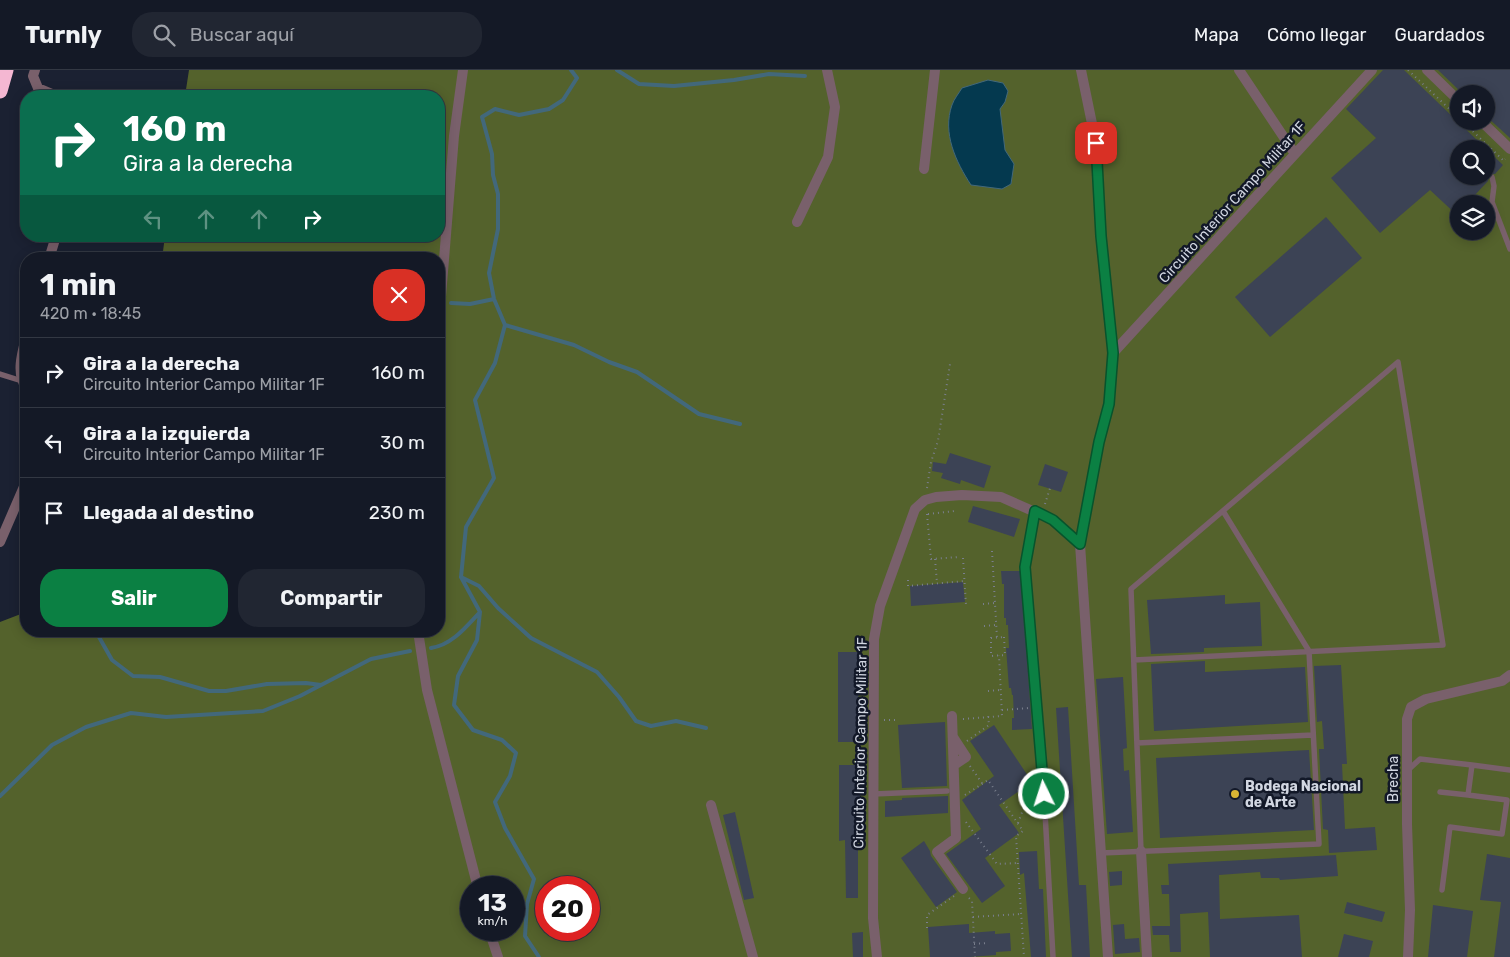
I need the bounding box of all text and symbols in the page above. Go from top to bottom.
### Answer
search box [132,12,482,57]
text: Turnly [25,21,102,49]
icon: search [150,21,178,49]
text: Buscar aquí [190,23,294,46]
text: Mapa [1194,24,1239,46]
text: Cómo llegar [1267,24,1366,46]
text: Guardados [1394,24,1485,46]
map controls [1450,85,1495,240]
button: sound [1450,85,1495,130]
text: 160 m [123,108,227,150]
icon: right [40,110,105,175]
street label: Circuito Interior Campo Militar 1F [1155,118,1309,287]
pin [1075,122,1117,164]
icon: arrive [1082,129,1110,157]
button: search [1450,140,1495,185]
text: Gira a la derecha [123,150,293,177]
button: layers [1450,195,1495,240]
icon: left [139,205,167,233]
icon: ahead [192,205,220,233]
icon: ahead [245,205,273,233]
icon: right [298,205,326,233]
text: 1 min [40,267,117,303]
button: close [373,269,425,321]
text: 420 m · 18:45 [40,304,141,323]
text: Gira a la derecha [83,352,240,375]
icon: right [40,359,68,387]
text: 160 m [372,361,425,384]
text: Circuito Interior Campo Militar 1F [83,375,325,394]
text: Gira a la izquierda [83,422,250,445]
icon: left [40,429,68,457]
text: 30 m [380,431,425,454]
text: Circuito Interior Campo Militar 1F [83,445,325,464]
icon: arrive [40,499,68,527]
text: Llegada al destino [83,501,254,524]
text: 230 m [369,501,425,524]
button: Salir [40,569,228,627]
button: Compartir [238,569,425,627]
street label: Circuito Interior Campo Militar 1F [850,637,871,849]
street label: Brecha [1385,756,1402,802]
position arrow [1017,767,1069,819]
place label: Bodega Nacional de Arte [1245,778,1361,811]
marker: Bodega Nacional de Arte [1229,788,1241,800]
speed limit sign: 20 [535,876,600,941]
text: 13 [478,888,507,917]
text: km/h [478,914,507,928]

